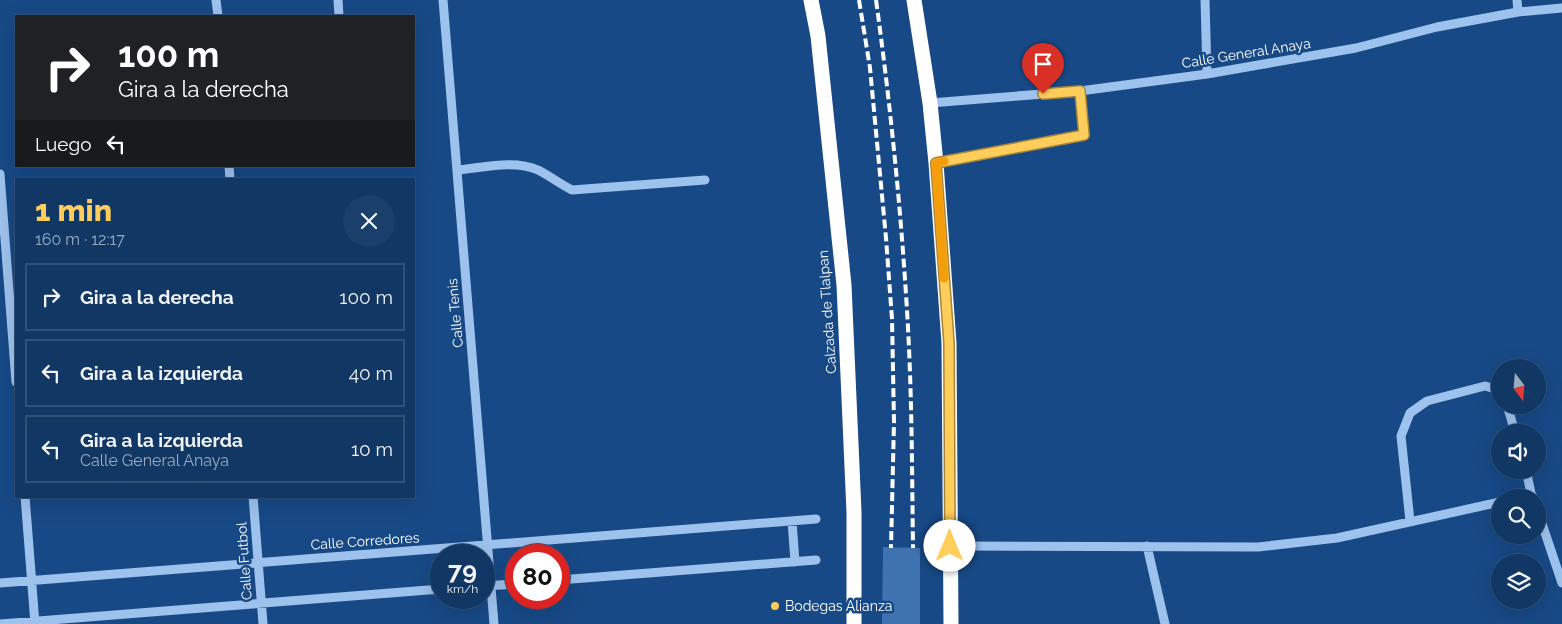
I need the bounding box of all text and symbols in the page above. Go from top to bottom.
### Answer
text: 100 m [118,34,219,75]
icon: right [35,35,100,100]
street label: Calle General Anaya [1180,35,1312,71]
pin [1022,43,1064,94]
icon: arrive [1029,50,1057,78]
text: Gira a la derecha [118,76,289,102]
icon: left [102,130,130,158]
text: Luego [35,133,92,155]
text: 1 min [35,193,112,228]
button: close [343,195,395,247]
text: 160 m · 12:17 [35,230,125,249]
street label: Calzada de Tlalpan [815,250,839,374]
street label: Calle Tenis [444,278,466,348]
icon: right [37,283,65,311]
text: Gira a la derecha [80,286,234,308]
text: 100 m [339,286,393,308]
icon: left [37,359,65,387]
north arrow [1491,359,1546,414]
map controls [1491,359,1546,609]
text: Gira a la izquierda [80,362,243,384]
text: 40 m [349,362,393,384]
button: sound [1491,424,1546,479]
text: Gira a la izquierda [80,429,243,451]
icon: left [37,435,65,463]
text: 10 m [351,438,393,460]
text: Calle General Anaya [80,451,229,470]
button: search [1491,489,1546,544]
position arrow [923,519,975,571]
street label: Calle Futbol [233,521,255,601]
street label: Calle Corredores [310,529,420,553]
speed limit sign: 80 [505,544,570,609]
button: layers [1491,554,1546,609]
text: 79 [448,555,477,585]
text: km/h [447,582,478,596]
place label: Bodegas Alianza [785,598,892,614]
marker: Bodegas Alianza [769,600,781,612]

